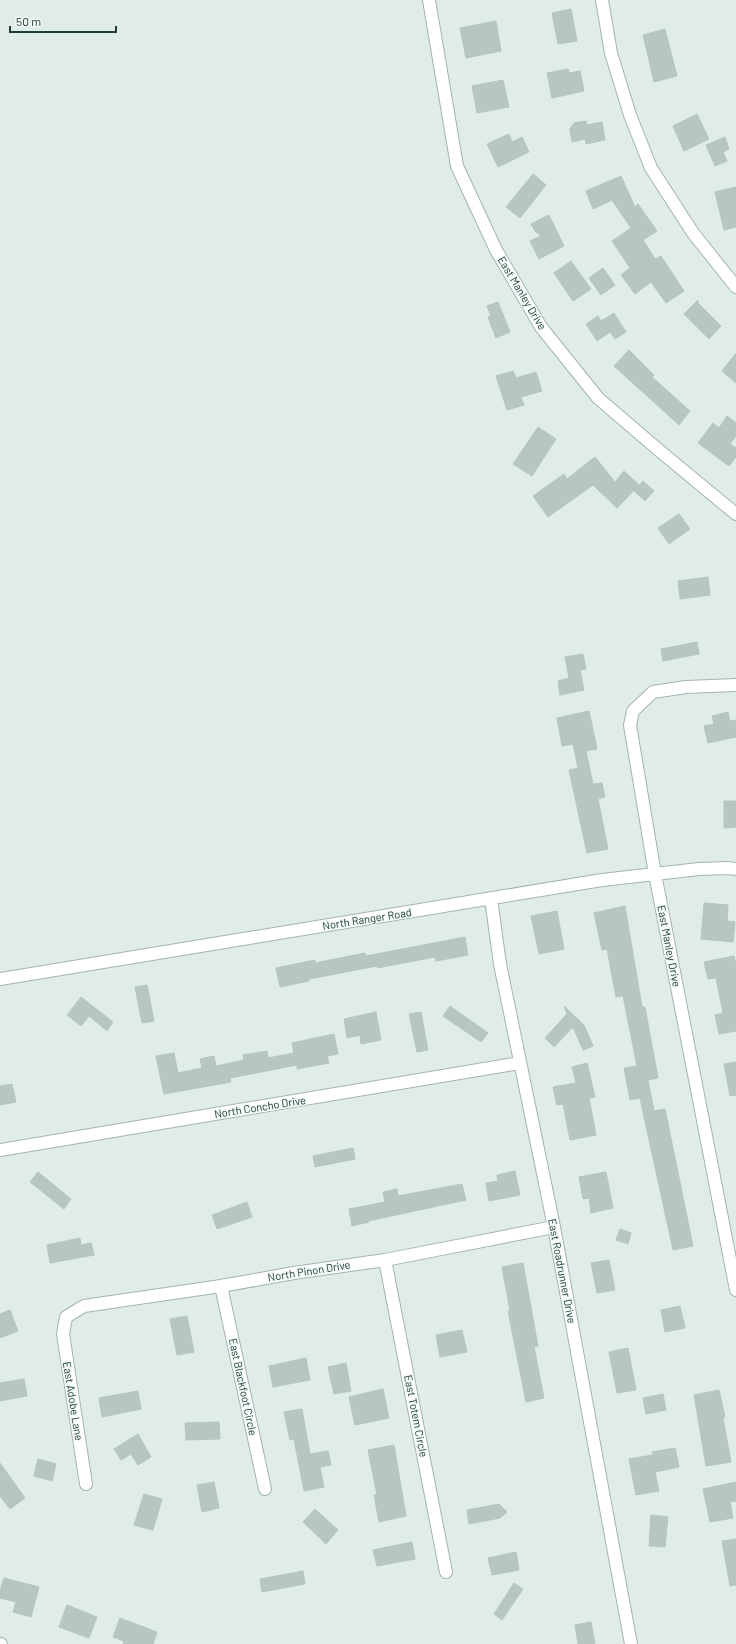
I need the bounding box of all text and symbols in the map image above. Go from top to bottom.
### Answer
scale bar [10,8,116,34]
text: 50 m [16,14,41,28]
street label: East Manley Drive [495,254,549,332]
street label: East Manley Drive [655,904,684,988]
street label: North Ranger Road [321,905,413,932]
street label: North Concho Drive [213,1093,307,1120]
street label: East Roadrunner Drive [546,1217,579,1324]
street label: North Pinon Drive [267,1258,351,1283]
street label: East Blackfoot Circle [227,1337,260,1437]
street label: East Adobe Lane [61,1360,86,1442]
street label: East Totem Circle [402,1374,431,1458]

